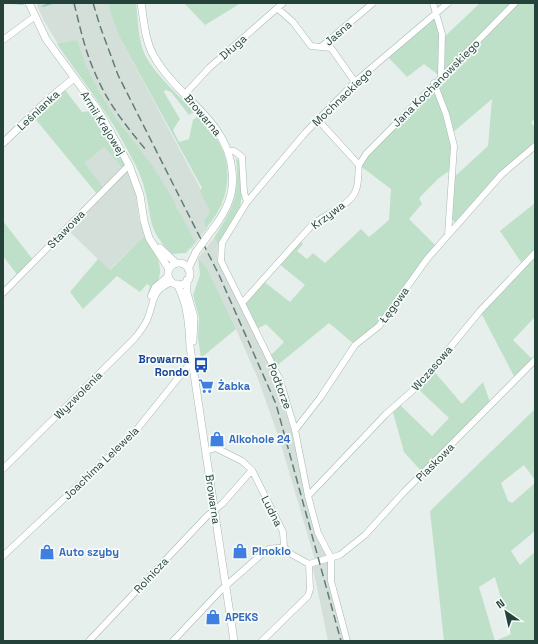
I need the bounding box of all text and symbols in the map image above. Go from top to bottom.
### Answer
street label: Jasna [322,17,355,49]
street label: Długa [217,31,250,63]
street label: Jana Kochanowskiego [389,36,483,130]
street label: Mochnackiego [309,65,375,129]
street label: Leśnianka [14,86,63,133]
street label: Armii Krajowej [78,88,128,158]
street label: Browarna [182,91,225,139]
street label: Krzywa [308,197,348,232]
street label: Stawowa [44,206,88,251]
street label: Łęgowa [376,283,412,326]
street label: Wczasowa [409,342,456,393]
place label: Browarna Rondo [138,352,190,379]
bus stop icon: Browarna Rondo [192,356,210,374]
street label: Podtorze [265,361,295,411]
street label: Wyzwolenia [51,367,106,422]
supermarket icon: Żabka [197,377,215,395]
place label: Żabka [218,379,251,393]
street label: Joachima Lelewela [60,423,142,503]
shop icon: Alkohole 24 [208,430,226,448]
place label: Alkohole 24 [229,432,290,446]
street label: Piaskowa [413,439,458,484]
street label: Browarna [203,473,224,525]
street label: Ludna [258,493,286,529]
shop icon: Pinokio [231,542,249,560]
shop icon: Auto szyby [38,543,56,561]
place label: Pinokio [252,544,291,558]
place label: Auto szyby [59,545,119,559]
street label: Rolnicza [131,554,172,596]
north arrow [486,592,526,632]
text: N [493,596,507,612]
shop icon: APEKS [204,608,222,626]
place label: APEKS [225,610,259,624]

